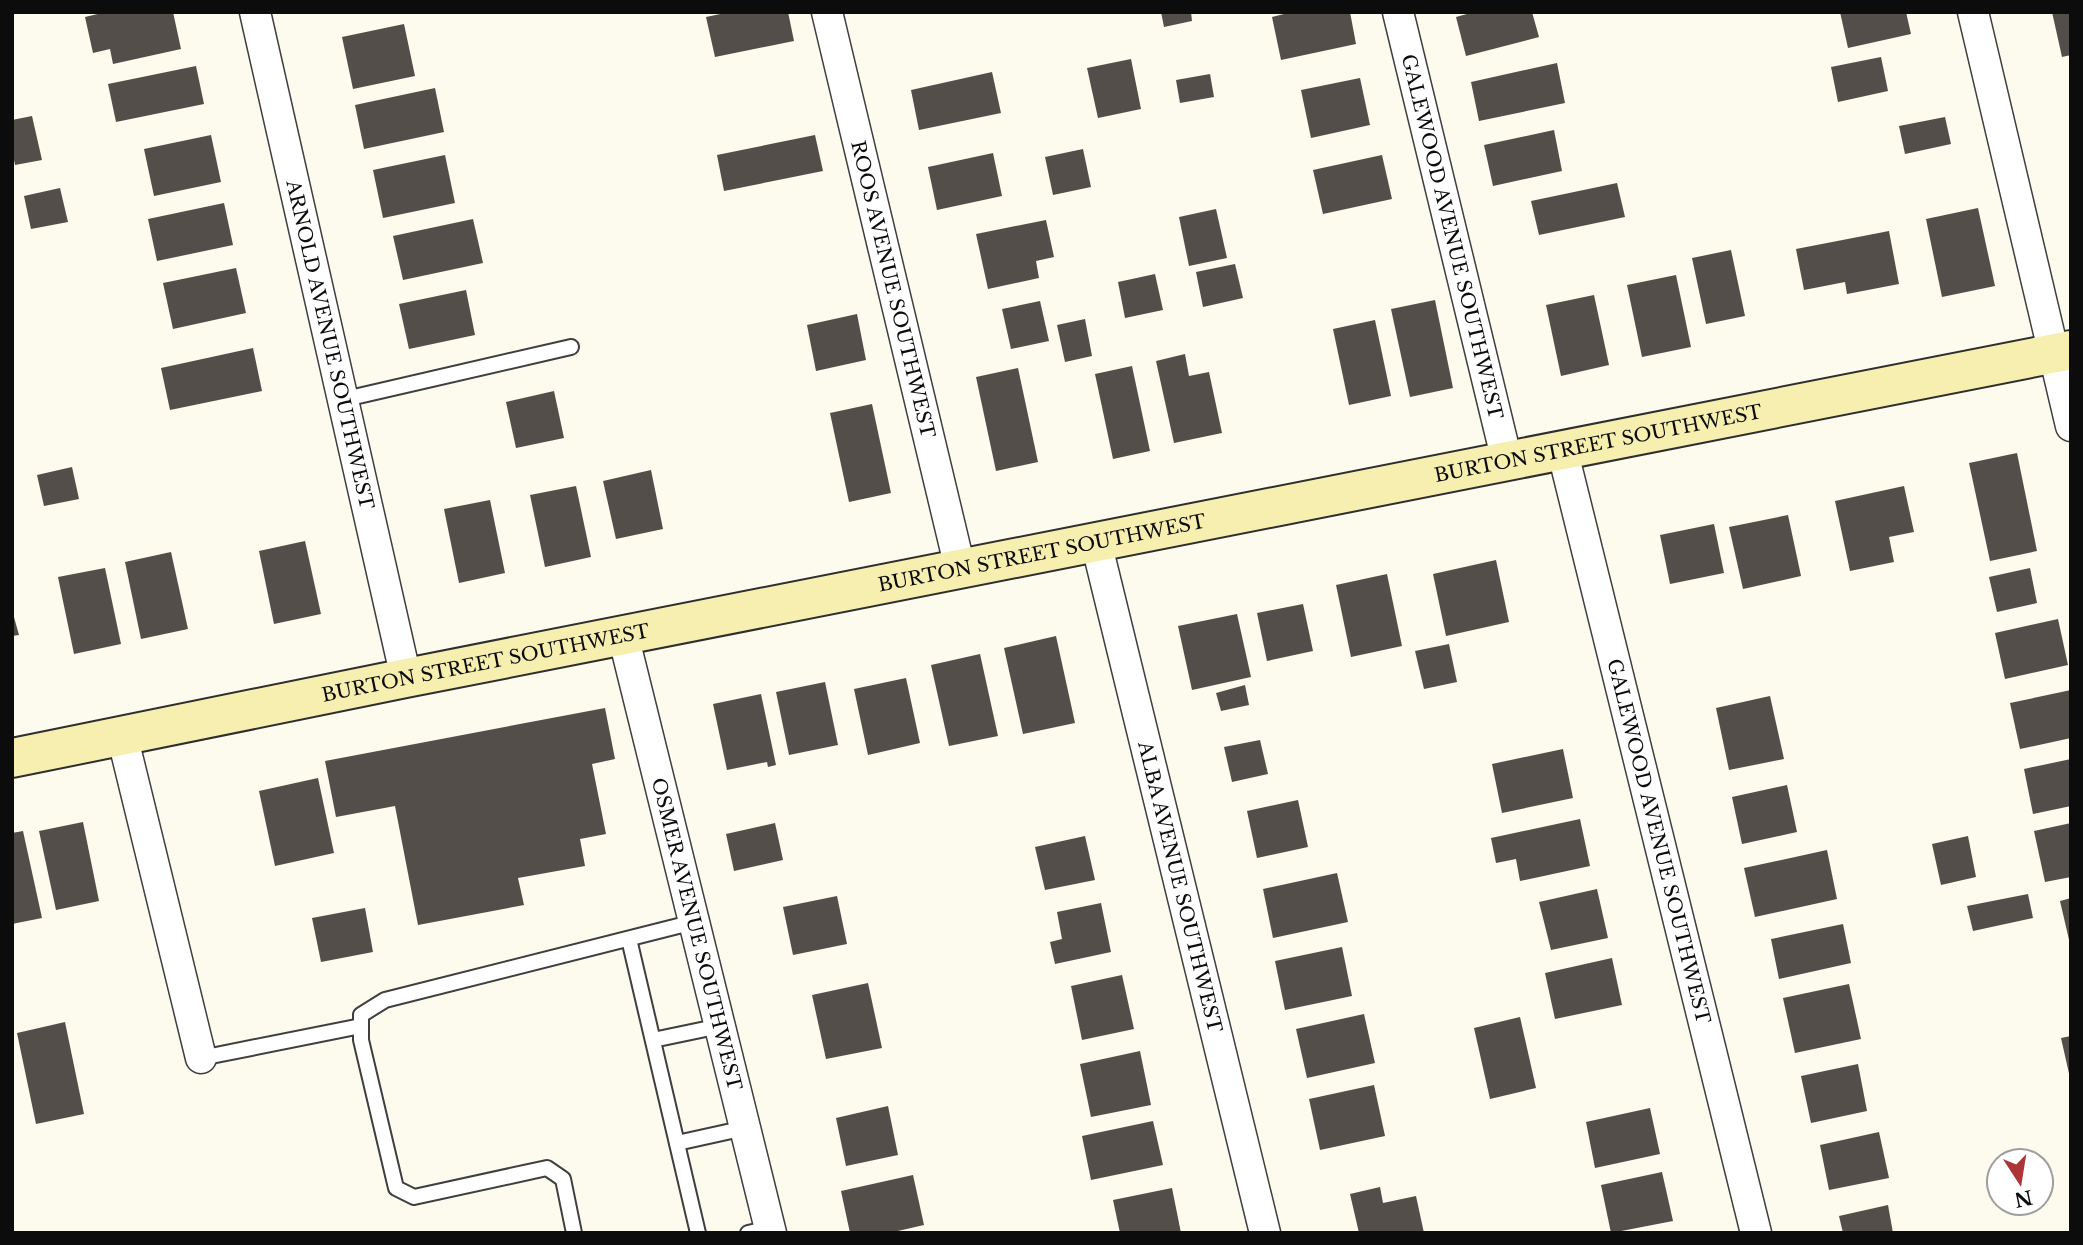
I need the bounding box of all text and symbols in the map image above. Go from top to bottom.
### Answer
street label: GALEWOOD AVENUE SOUTHWEST [1397,52,1507,422]
street label: ROOS AVENUE SOUTHWEST [846,138,939,440]
street label: ARNOLD AVENUE SOUTHWEST [281,177,378,512]
street label: BURTON STREET SOUTHWEST [1432,400,1764,487]
street label: BURTON STREET SOUTHWEST [876,510,1208,597]
street label: BURTON STREET SOUTHWEST [320,619,651,707]
street label: GALEWOOD AVENUE SOUTHWEST [1602,656,1715,1026]
street label: ALBA AVENUE SOUTHWEST [1133,738,1227,1035]
street label: OSMER AVENUE SOUTHWEST [647,775,746,1093]
north arrow [1985,1147,2055,1217]
text: N [2012,1185,2035,1211]

